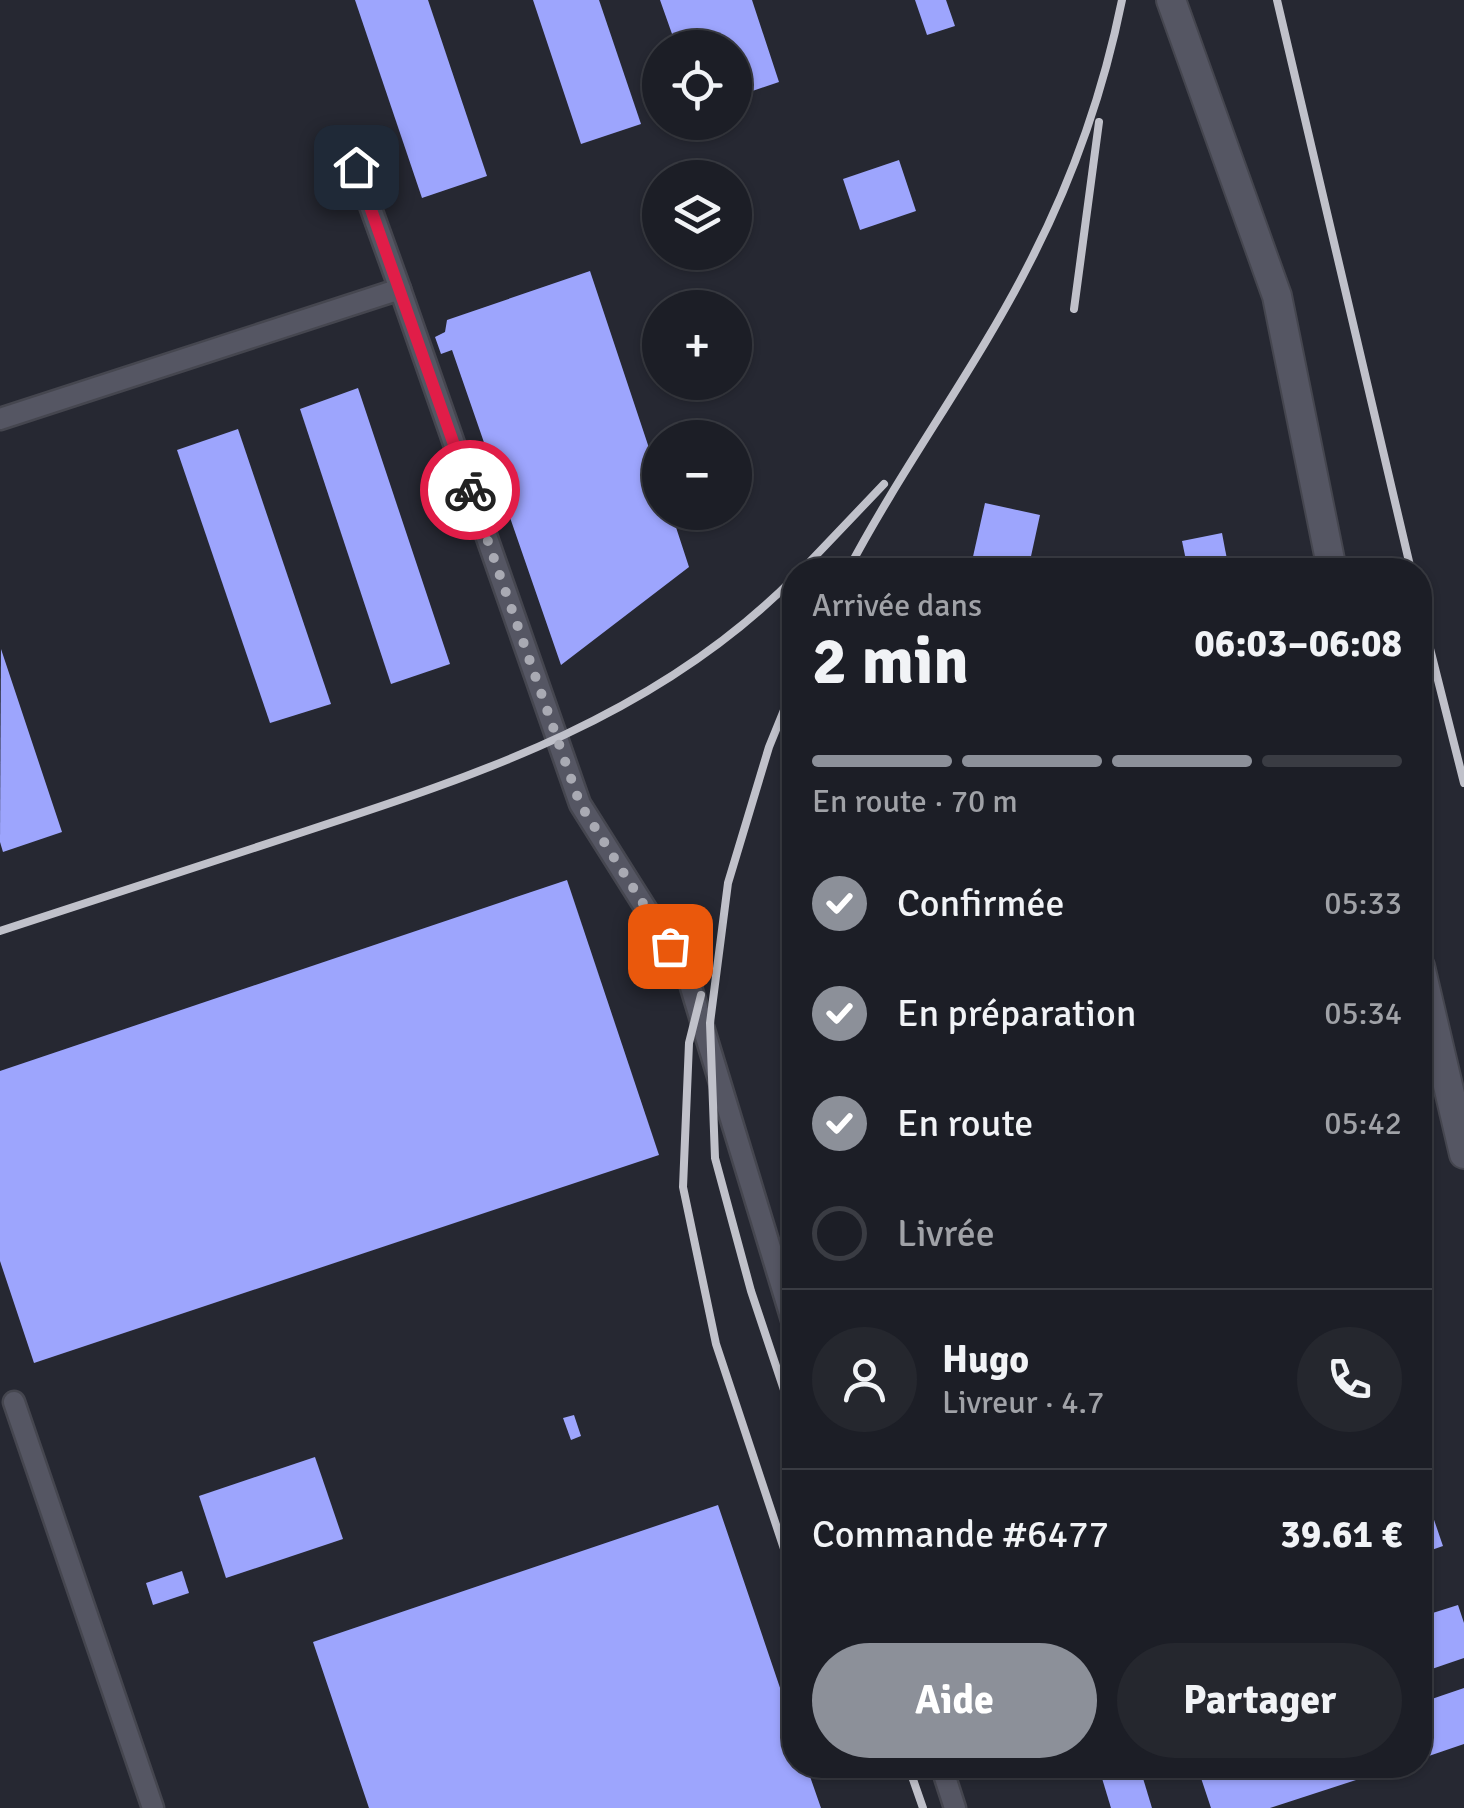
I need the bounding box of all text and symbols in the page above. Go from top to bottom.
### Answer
map controls [642,30,752,530]
button: locate [642,30,752,140]
pin [314,125,399,210]
icon: home [329,140,384,195]
button: layers [642,160,752,270]
button: + [642,290,752,400]
button: − [642,420,752,530]
courier [420,440,520,540]
icon: bike [443,463,498,518]
text: Arrivée dans [812,586,982,625]
text: 06:03–06:08 [1194,620,1402,667]
text: 2 min [812,622,969,702]
text: En route · 70 m [812,782,1018,821]
icon: check [812,876,867,931]
text: Confirmée [897,880,1065,927]
text: 05:33 [1324,884,1402,923]
pin [628,904,713,989]
icon: bag [643,919,698,974]
icon: check [812,986,867,1041]
text: En préparation [897,990,1136,1037]
text: 05:34 [1324,994,1402,1033]
icon: check [812,1096,867,1151]
text: En route [897,1100,1033,1147]
text: 05:42 [1324,1104,1402,1143]
text: Livrée [897,1210,995,1257]
button: person [812,1327,917,1432]
button: phone [1297,1327,1402,1432]
text: Hugo [942,1336,1029,1383]
text: Livreur · 4.7 [942,1383,1104,1422]
text: Commande #6477 [812,1511,1109,1558]
text: 39.61 € [1280,1511,1402,1558]
button: Aide [812,1643,1097,1758]
button: Partager [1117,1643,1402,1758]

